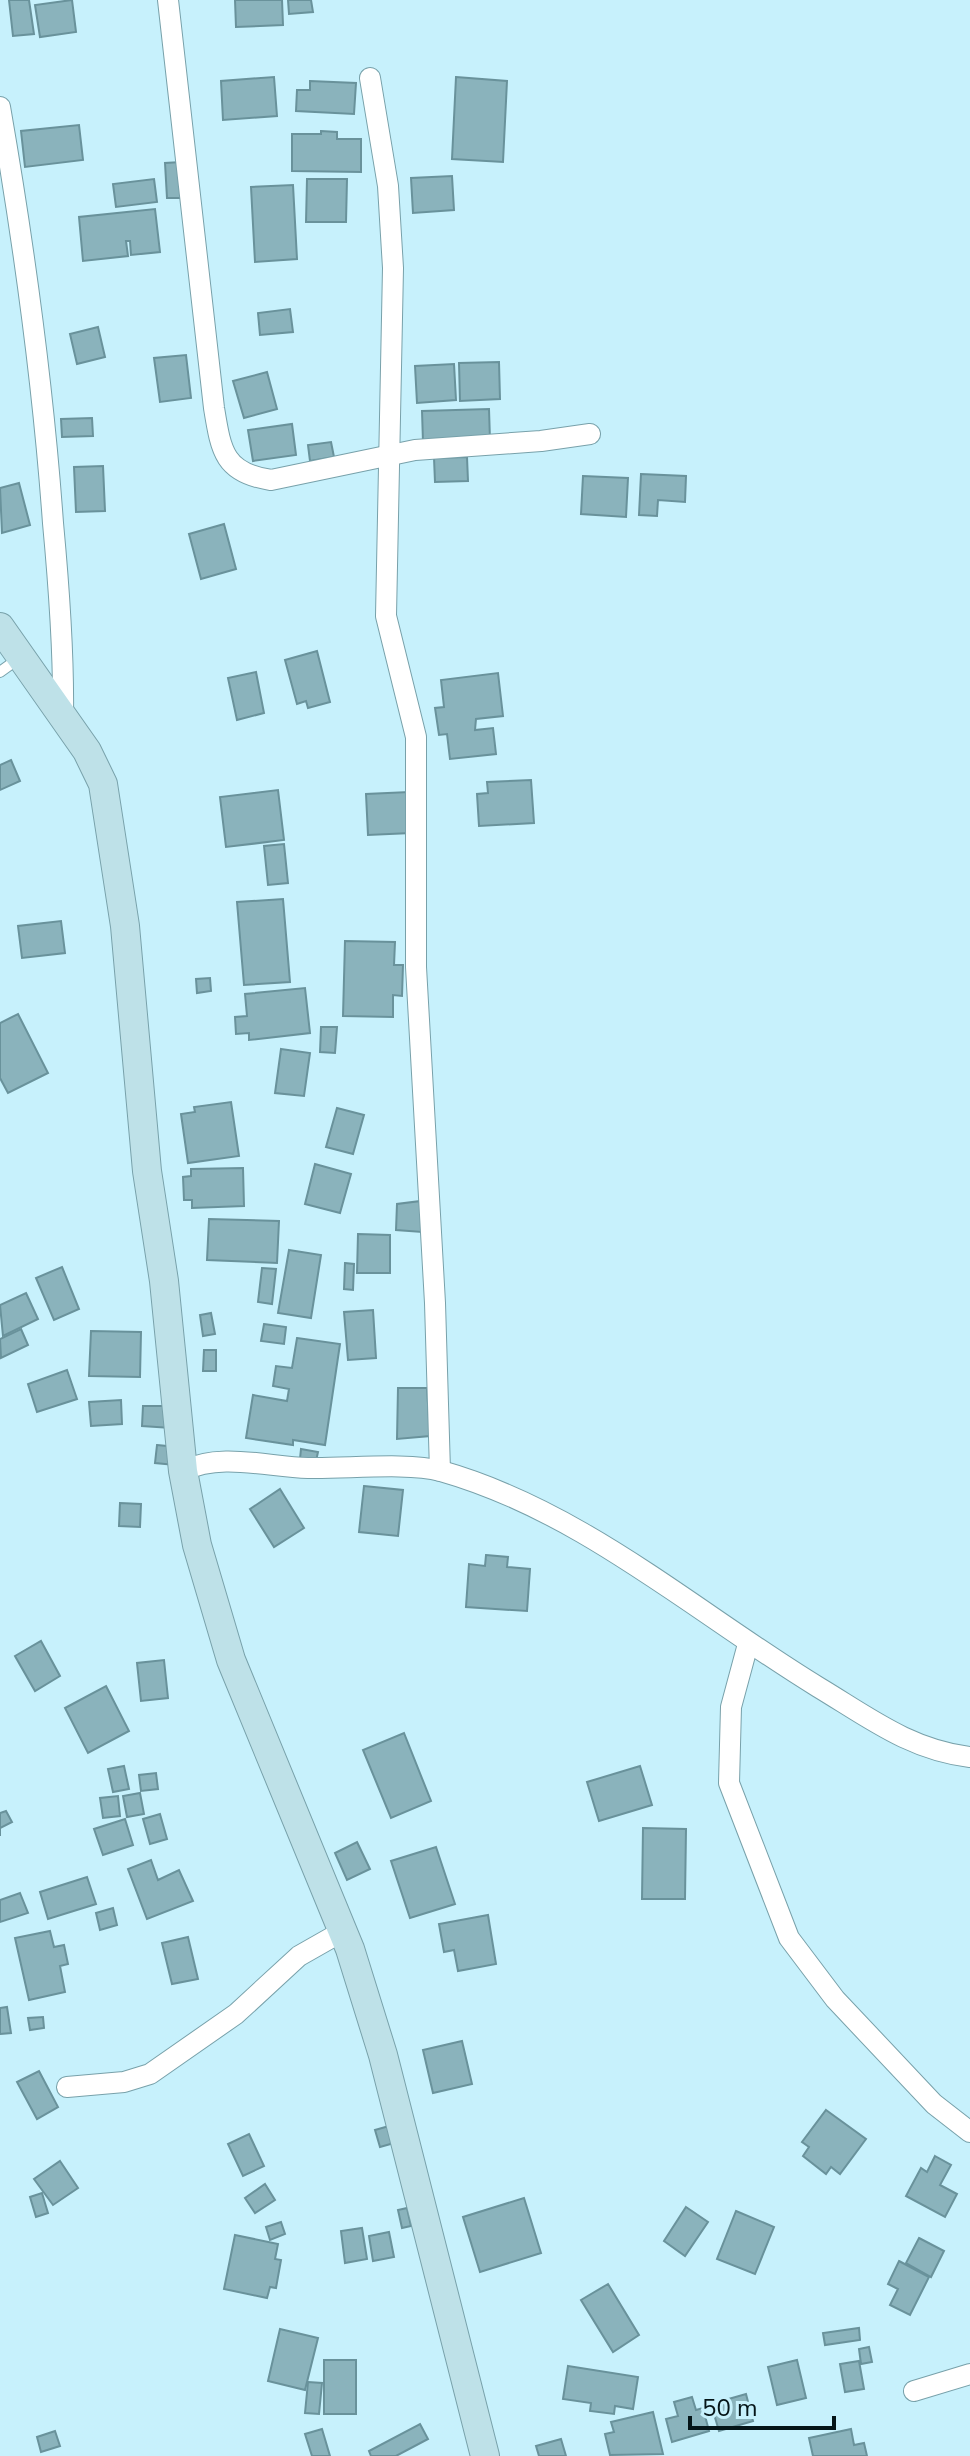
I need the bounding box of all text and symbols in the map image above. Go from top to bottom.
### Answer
scale bar [690,2380,834,2430]
text: 50 m [702,2392,758,2424]

